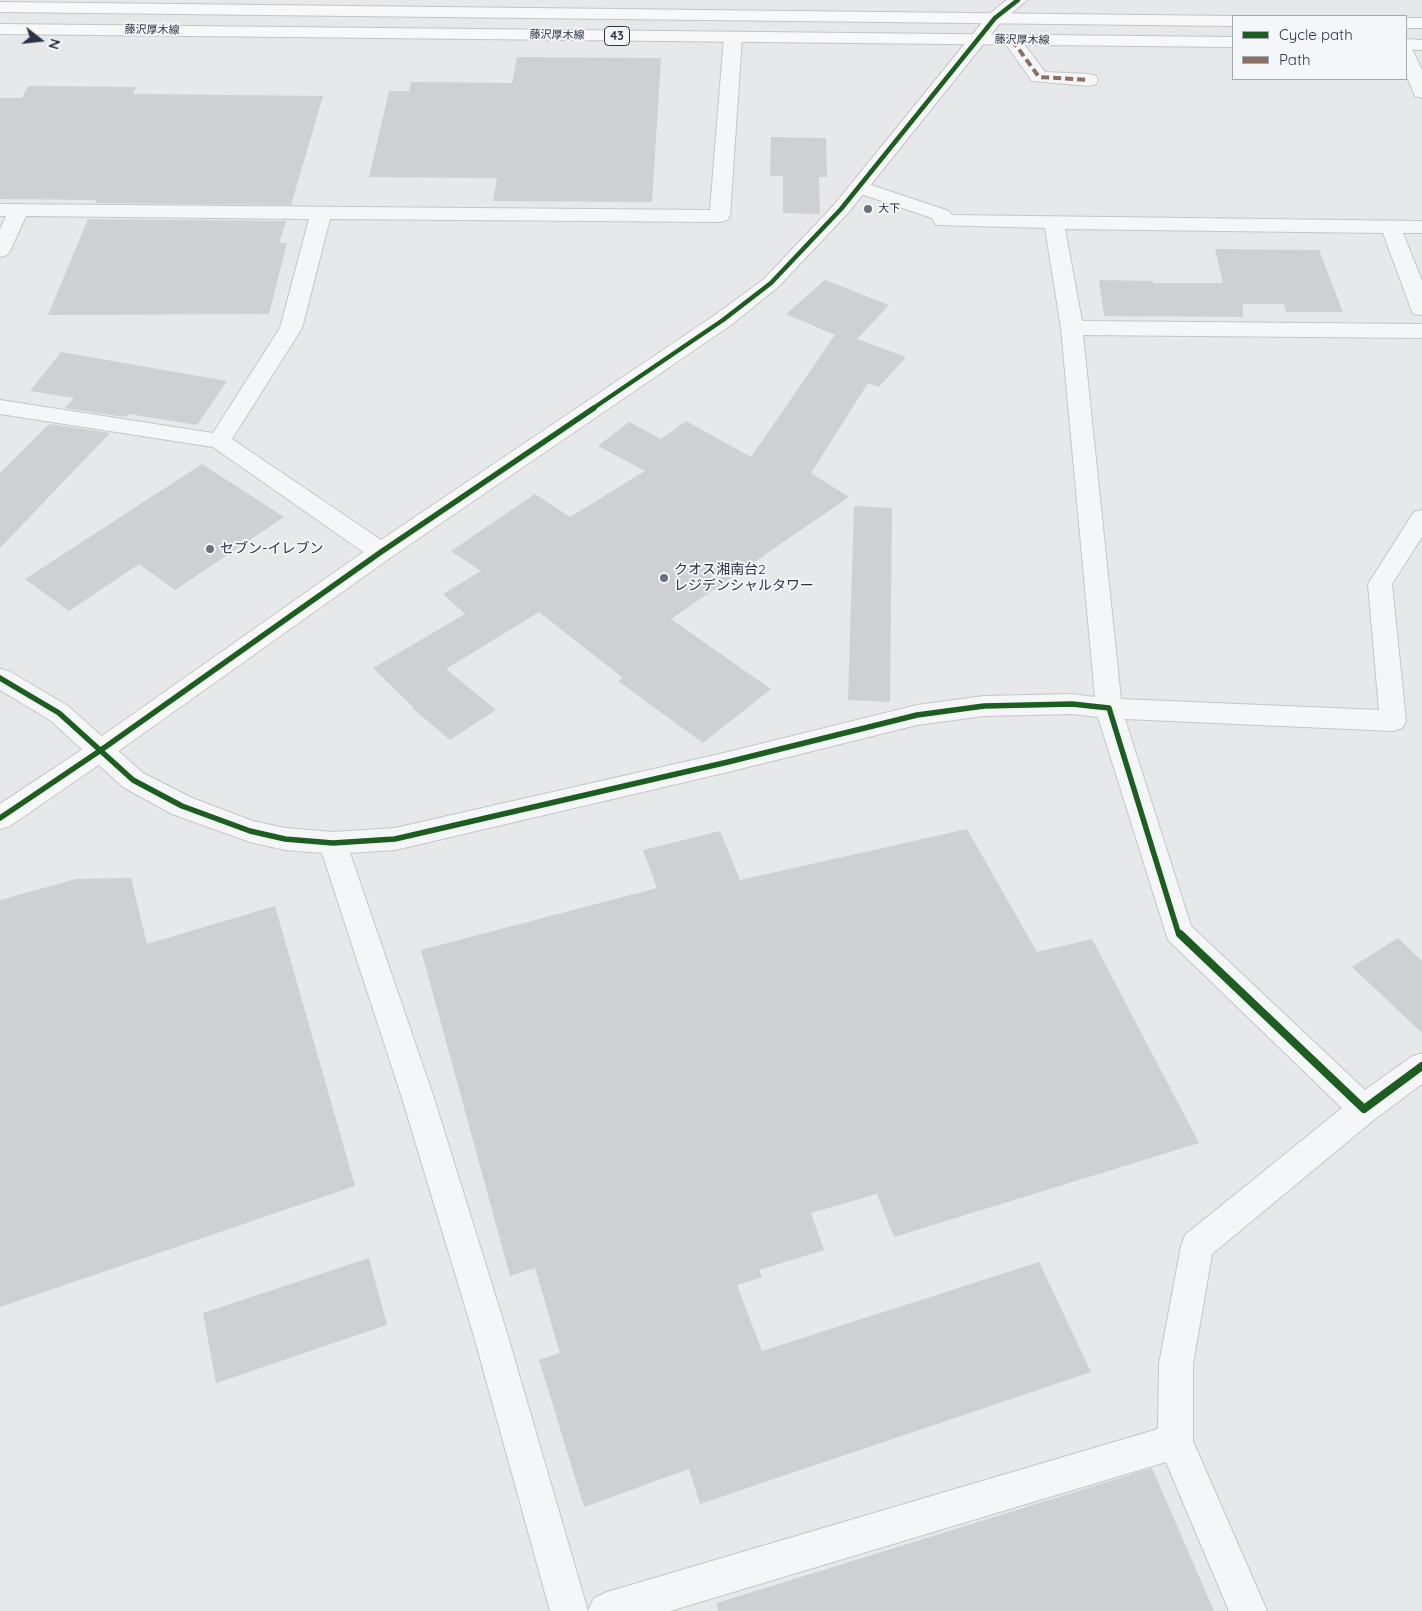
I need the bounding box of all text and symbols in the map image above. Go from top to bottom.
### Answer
north arrow [15,15,65,65]
legend [1232,15,1407,80]
street label: 藤沢厚木線 [124,23,180,37]
text: Cycle path [1279,25,1353,44]
road number: 43 [604,27,630,46]
street label: 藤沢厚木線 [529,28,585,42]
street label: 藤沢厚木線 [994,33,1050,47]
text: N [44,37,64,52]
text: Path [1279,50,1311,69]
place label: 大下 [878,202,900,216]
marker: 大下 [862,203,874,215]
place label: セブン-イレブン [220,541,323,557]
marker: セブン-イレブン [204,543,216,555]
place label: クオス湘南台2 レジデンシャルタワー [674,562,814,594]
marker: クオス湘南台2 レジデンシャルタワー [658,572,670,584]

